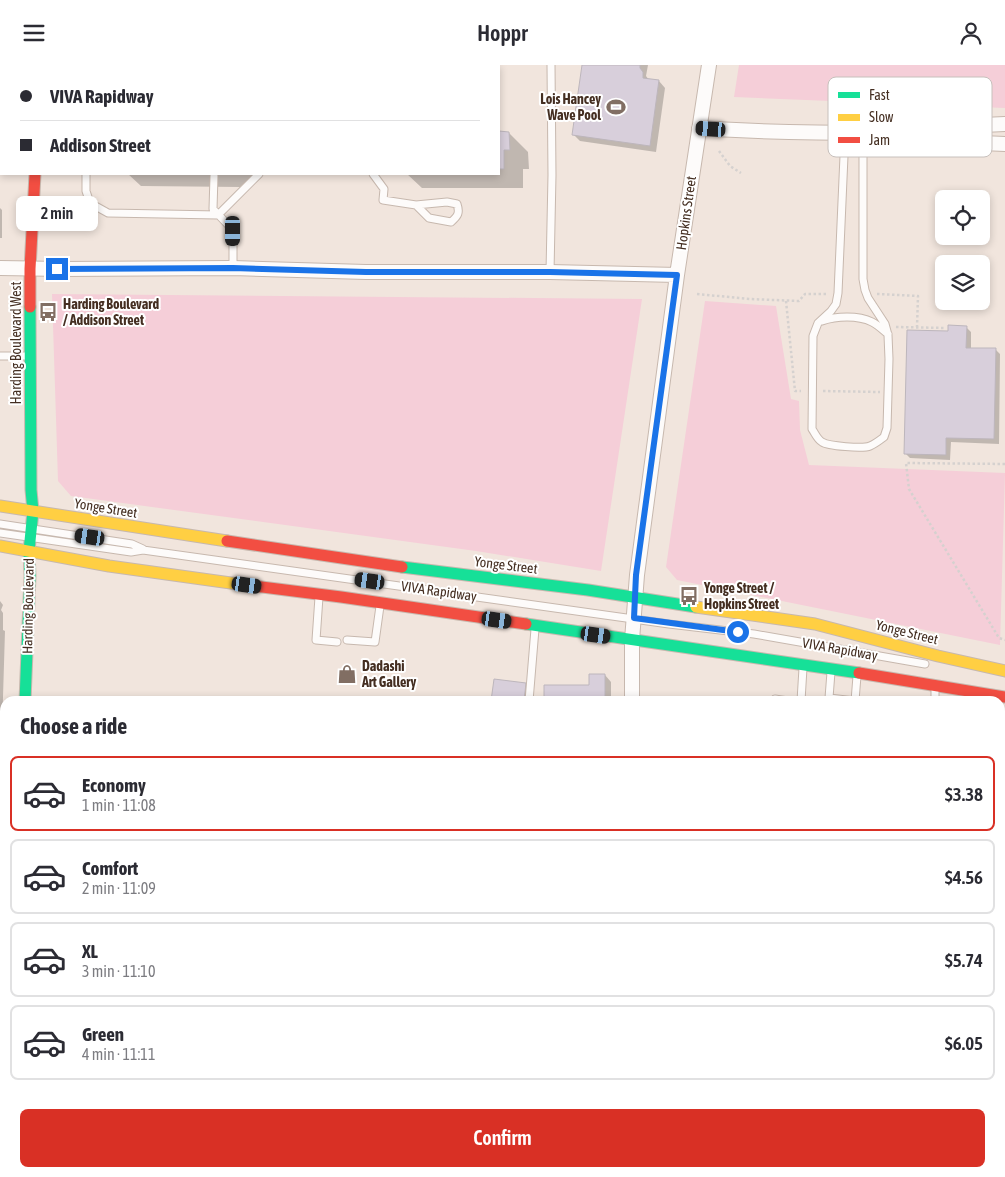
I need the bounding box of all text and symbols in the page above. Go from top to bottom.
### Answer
icon: menu [20,19,48,47]
icon: person [957,19,985,47]
text: Hoppr [477,20,528,46]
legend [828,77,992,157]
text: VIVA Rapidway [50,85,154,107]
text: Fast [869,87,890,103]
place label: Lois Hancey Wave Pool [540,91,601,123]
sports icon: Lois Hancey Wave Pool [605,96,627,118]
text: Slow [869,109,894,125]
car [695,120,726,138]
text: Jam [869,132,890,148]
text: Addison Street [50,134,151,156]
street label: Hopkins Street [673,175,699,251]
map controls [935,190,990,310]
button: locate [935,190,990,245]
callout: 2 min [16,197,98,231]
text: 2 min [41,204,73,222]
car [225,216,240,246]
button: layers [935,255,990,310]
route end [46,258,68,280]
street label: Harding Boulevard West [8,281,24,405]
place label: Harding Boulevard / Addison Street [63,296,159,328]
bus stop icon: Harding Boulevard / Addison Street [37,301,59,323]
street label: Yonge Street [73,495,139,521]
car [74,527,105,547]
street label: Yonge Street [474,553,538,577]
street label: Harding Boulevard [19,558,37,654]
car [354,571,385,591]
car [231,575,262,595]
street label: VIVA Rapidway [400,578,478,604]
place label: Yonge Street / Hopkins Street [703,580,779,612]
bus stop icon: Yonge Street / Hopkins Street [678,585,700,607]
car [481,610,512,630]
street label: Yonge Street [874,617,940,647]
route start [727,621,749,643]
car [580,625,611,645]
street label: VIVA Rapidway [801,634,879,664]
place label: Dadashi Art Gallery [361,658,416,690]
shop icon: Dadashi Art Gallery [336,663,358,685]
text: Choose a ride [20,713,127,739]
icon: car [22,771,67,816]
text: Economy [82,774,146,796]
text: $3.38 [945,783,983,805]
text: 1 min · 11:08 [82,796,156,814]
icon: car [22,854,67,899]
text: Comfort [82,857,138,879]
text: $4.56 [945,866,983,888]
text: 2 min · 11:09 [82,879,156,897]
icon: car [22,937,67,982]
text: XL [82,940,98,962]
text: $5.74 [945,949,983,971]
text: 3 min · 11:10 [82,962,155,980]
icon: car [22,1020,67,1065]
text: Green [82,1023,124,1045]
text: $6.05 [945,1032,983,1054]
text: 4 min · 11:11 [82,1045,155,1063]
button: Confirm [20,1109,985,1167]

